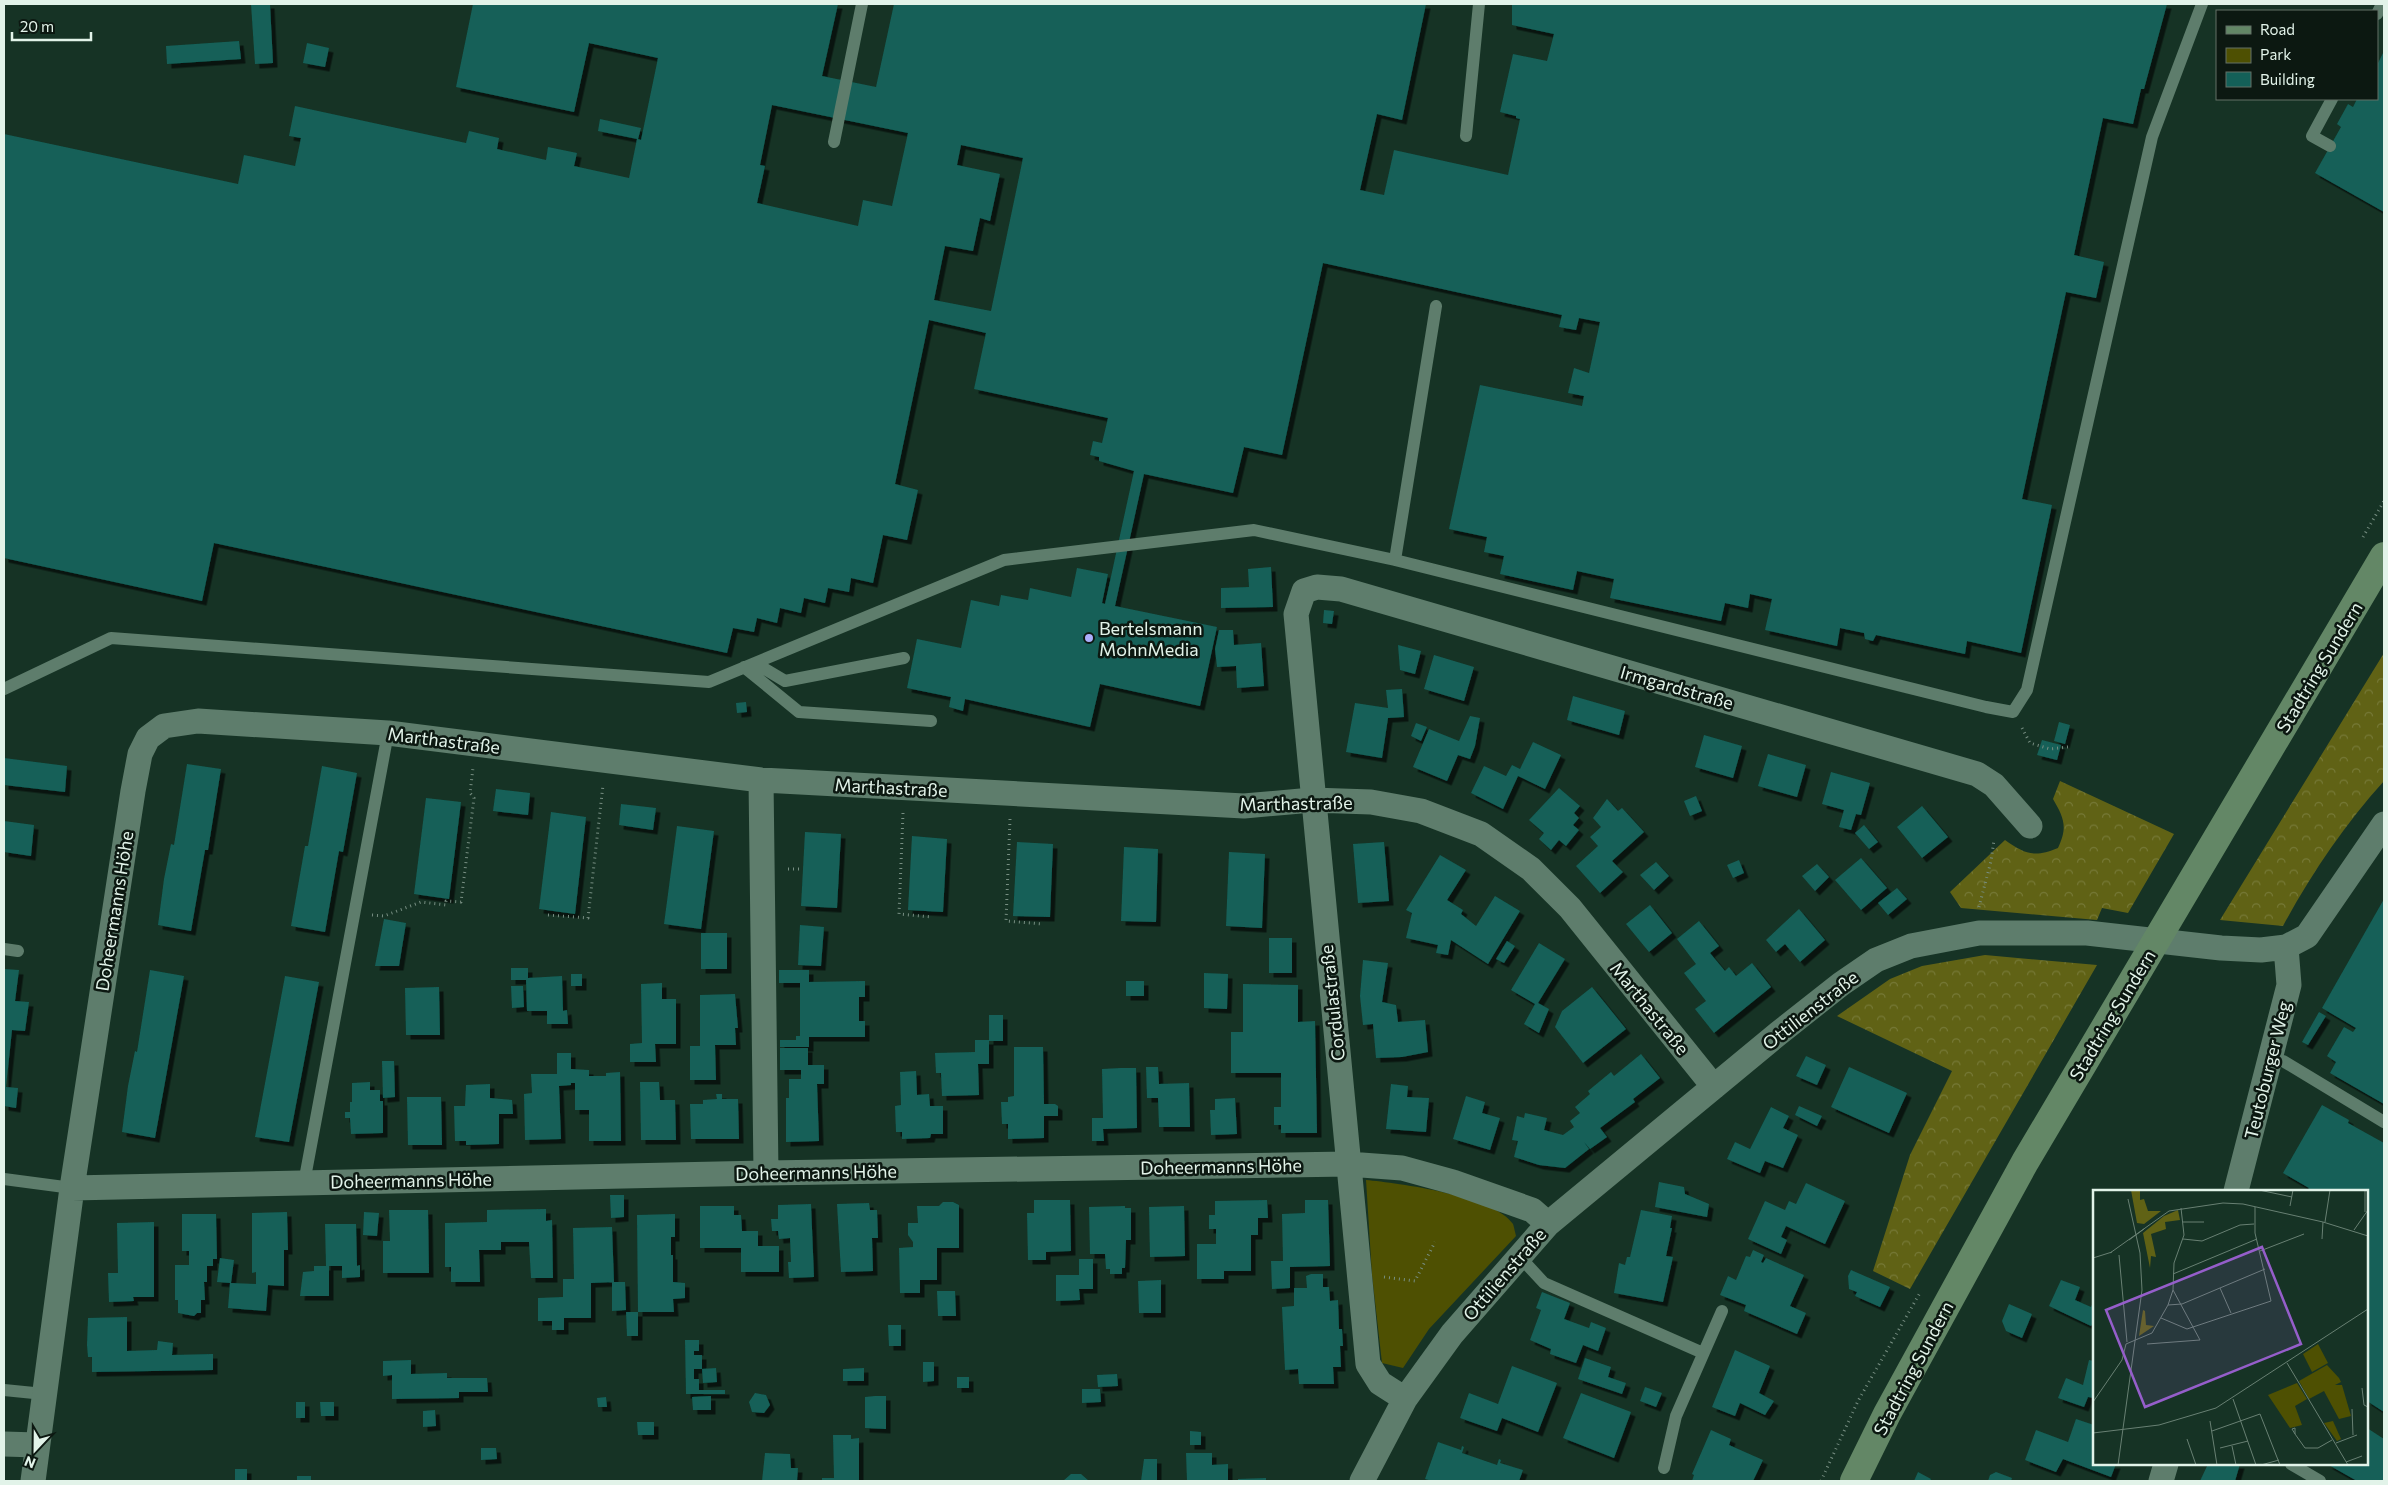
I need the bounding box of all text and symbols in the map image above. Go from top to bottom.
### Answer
scale bar [12,10,91,42]
legend [2216,10,2378,100]
text: 20 m [20,17,54,35]
text: Road [2260,20,2295,38]
text: Park [2260,45,2291,63]
text: Building [2260,70,2315,88]
street label: Stadtring Sundern [2271,598,2367,736]
place label: Bertelsmann MohnMedia [1099,617,1203,660]
marker: Bertelsmann MohnMedia [1083,632,1095,644]
street label: Irmgardstraße [1618,660,1736,714]
street label: Marthastraße [387,722,501,758]
street label: Marthastraße [834,773,948,801]
street label: Marthastraße [1239,791,1353,815]
street label: Doheermanns Höhe [90,829,138,993]
street label: Cordulastraße [1315,944,1349,1062]
street label: Stadtring Sundern [2064,946,2160,1084]
street label: Marthastraße [1606,957,1694,1059]
street label: Ottilienstraße [1758,966,1862,1054]
street label: Teutoburger Weg [2239,998,2295,1141]
street label: Doheermanns Höhe [1140,1154,1302,1178]
street label: Doheermanns Höhe [735,1160,897,1184]
street label: Doheermanns Höhe [330,1168,492,1192]
inset map [2093,1190,2368,1465]
street label: Ottilienstraße [1458,1223,1550,1325]
street label: Stadtring Sundern [1868,1297,1958,1439]
north arrow [10,1425,60,1475]
text: N [22,1453,38,1472]

